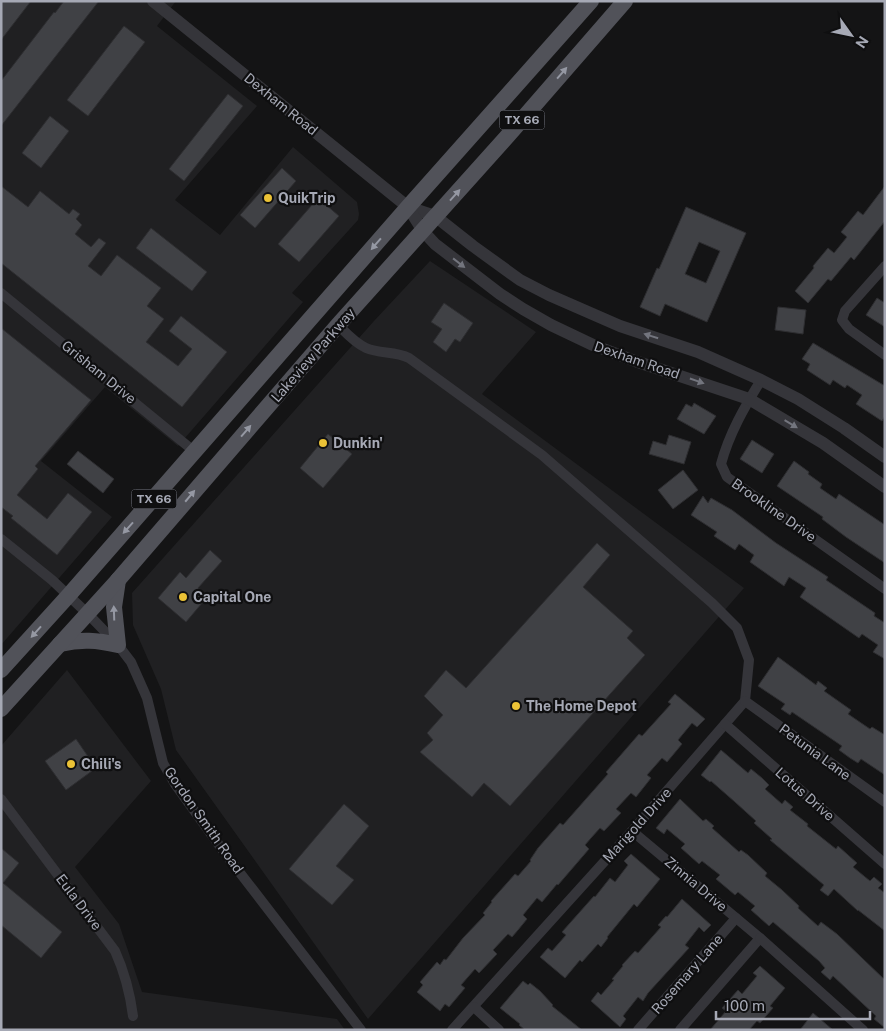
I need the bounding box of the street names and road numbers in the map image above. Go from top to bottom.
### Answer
street label: Dexham Road [241,70,321,138]
road number: TX 66 [500,110,544,130]
street label: Lakeview Parkway [268,304,359,405]
street label: Grisham Drive [59,337,139,407]
street label: Dexham Road [592,338,682,382]
street label: Brookline Drive [729,475,819,545]
road number: TX 66 [132,489,176,508]
street label: Petunia Lane [776,721,854,783]
street label: Gordon Smith Road [161,764,247,876]
street label: Lotus Drive [772,764,838,824]
street label: Marigold Drive [599,784,675,865]
street label: Zinnia Drive [662,853,730,915]
street label: Eula Drive [53,871,105,933]
street label: Rosemary Lane [648,931,726,1017]

